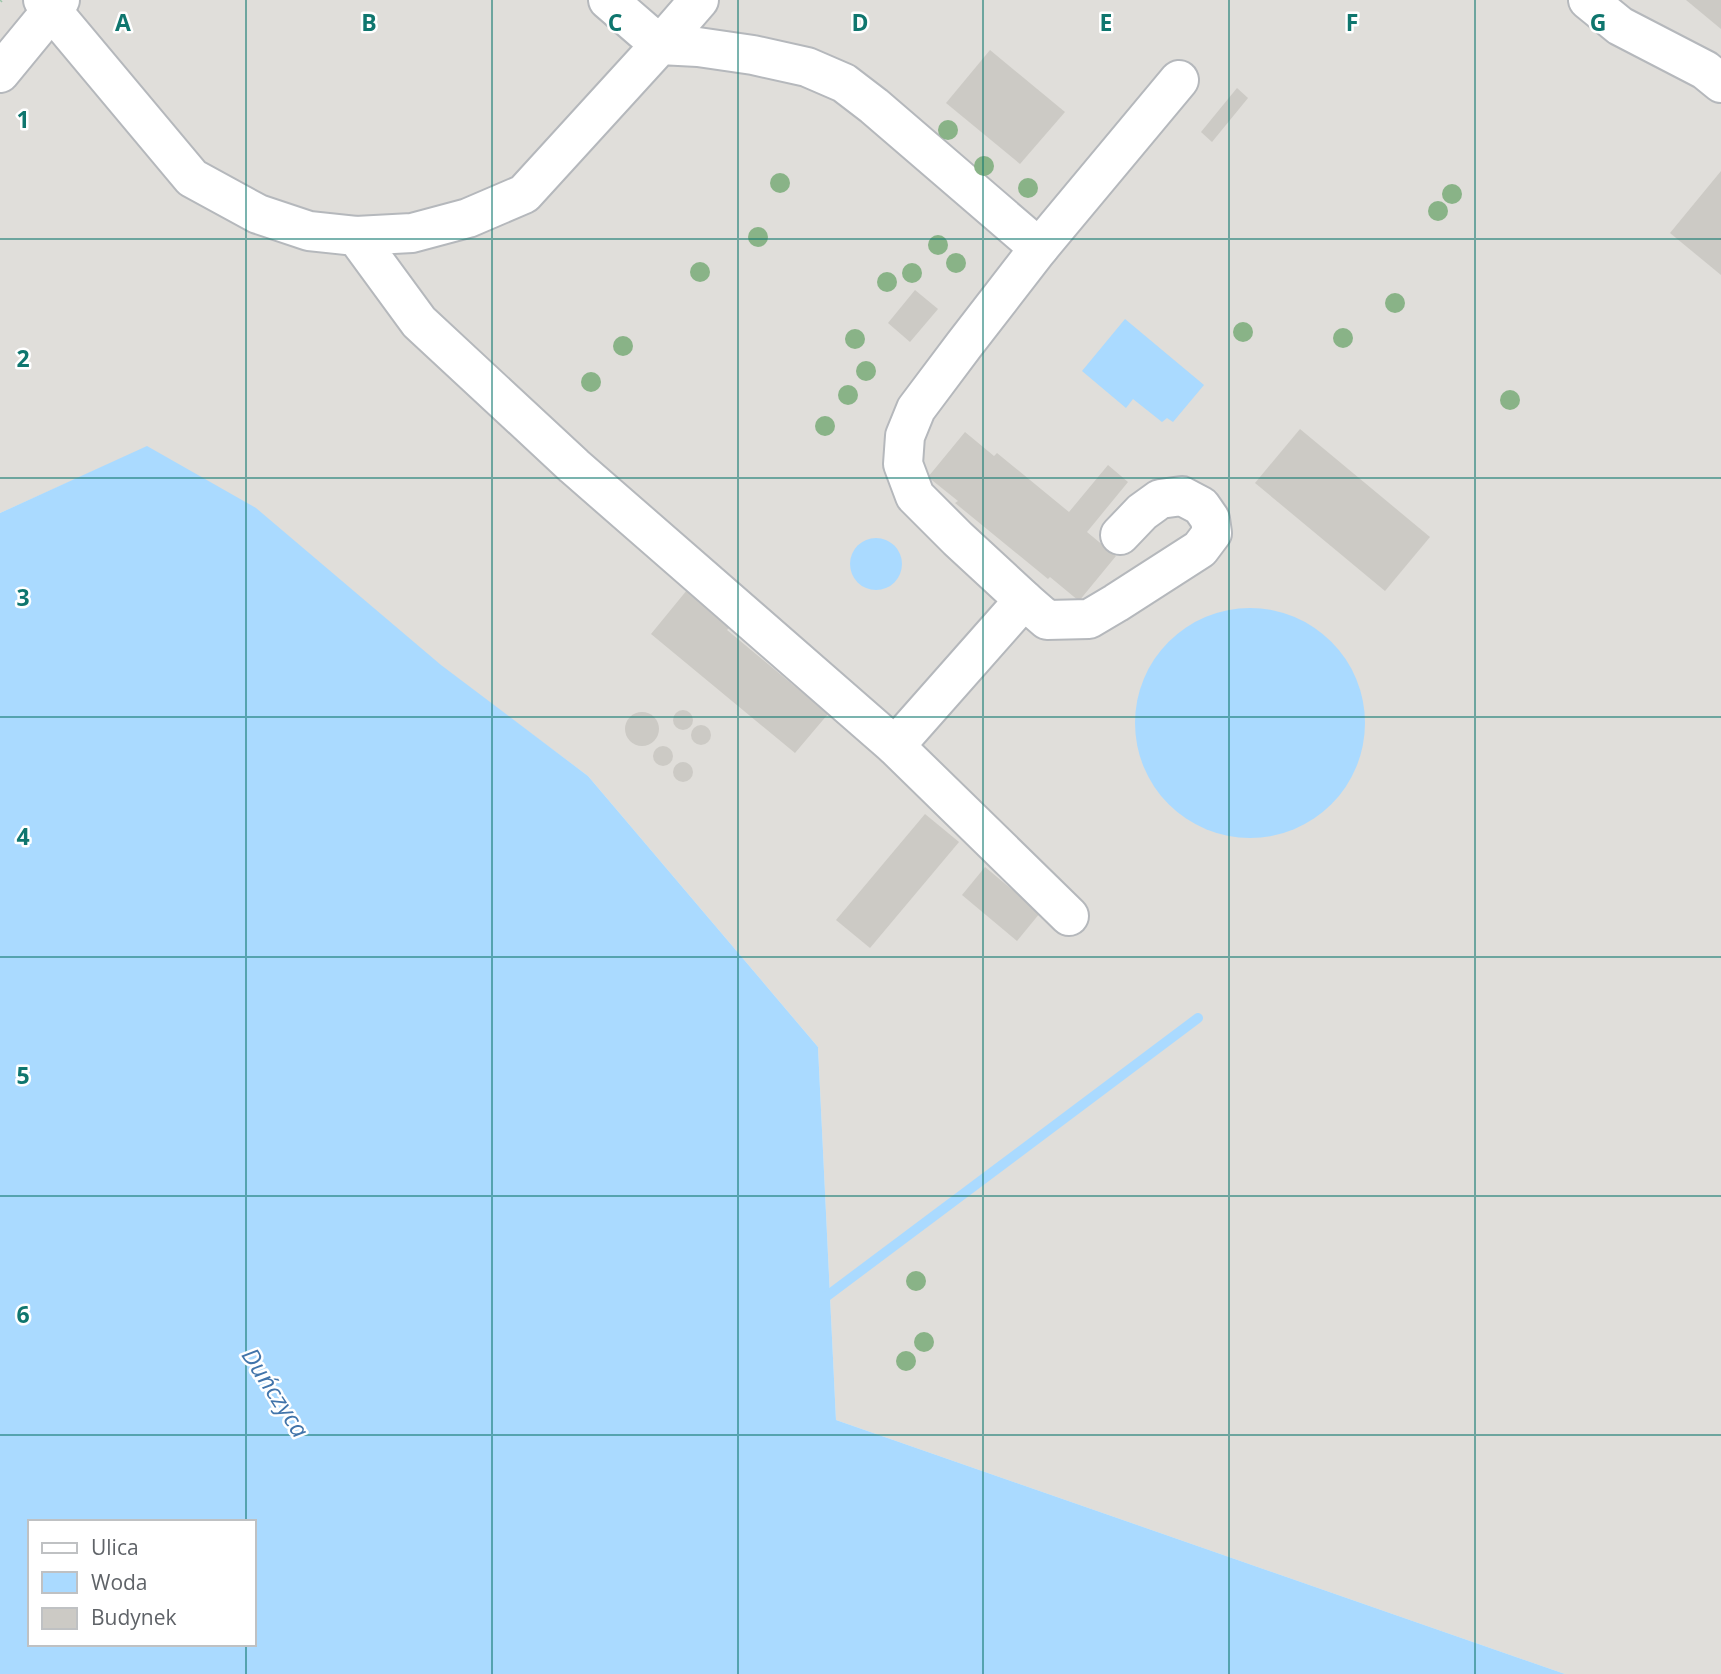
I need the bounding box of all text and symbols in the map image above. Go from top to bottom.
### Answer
text: A [115,6,131,38]
text: B [361,6,377,38]
text: C [608,6,622,38]
text: D [851,6,869,38]
text: E [1100,6,1112,38]
text: F [1346,6,1358,38]
text: G [1590,6,1606,38]
text: 1 [16,103,30,135]
text: 2 [16,342,30,374]
text: 3 [16,581,30,613]
text: 4 [16,820,30,852]
text: 5 [16,1059,30,1091]
text: 6 [16,1298,30,1330]
water label: Duńczyca [235,1341,318,1444]
legend [28,1520,256,1646]
text: Ulica [91,1533,139,1561]
text: Woda [91,1568,148,1596]
text: Budynek [91,1603,177,1631]

